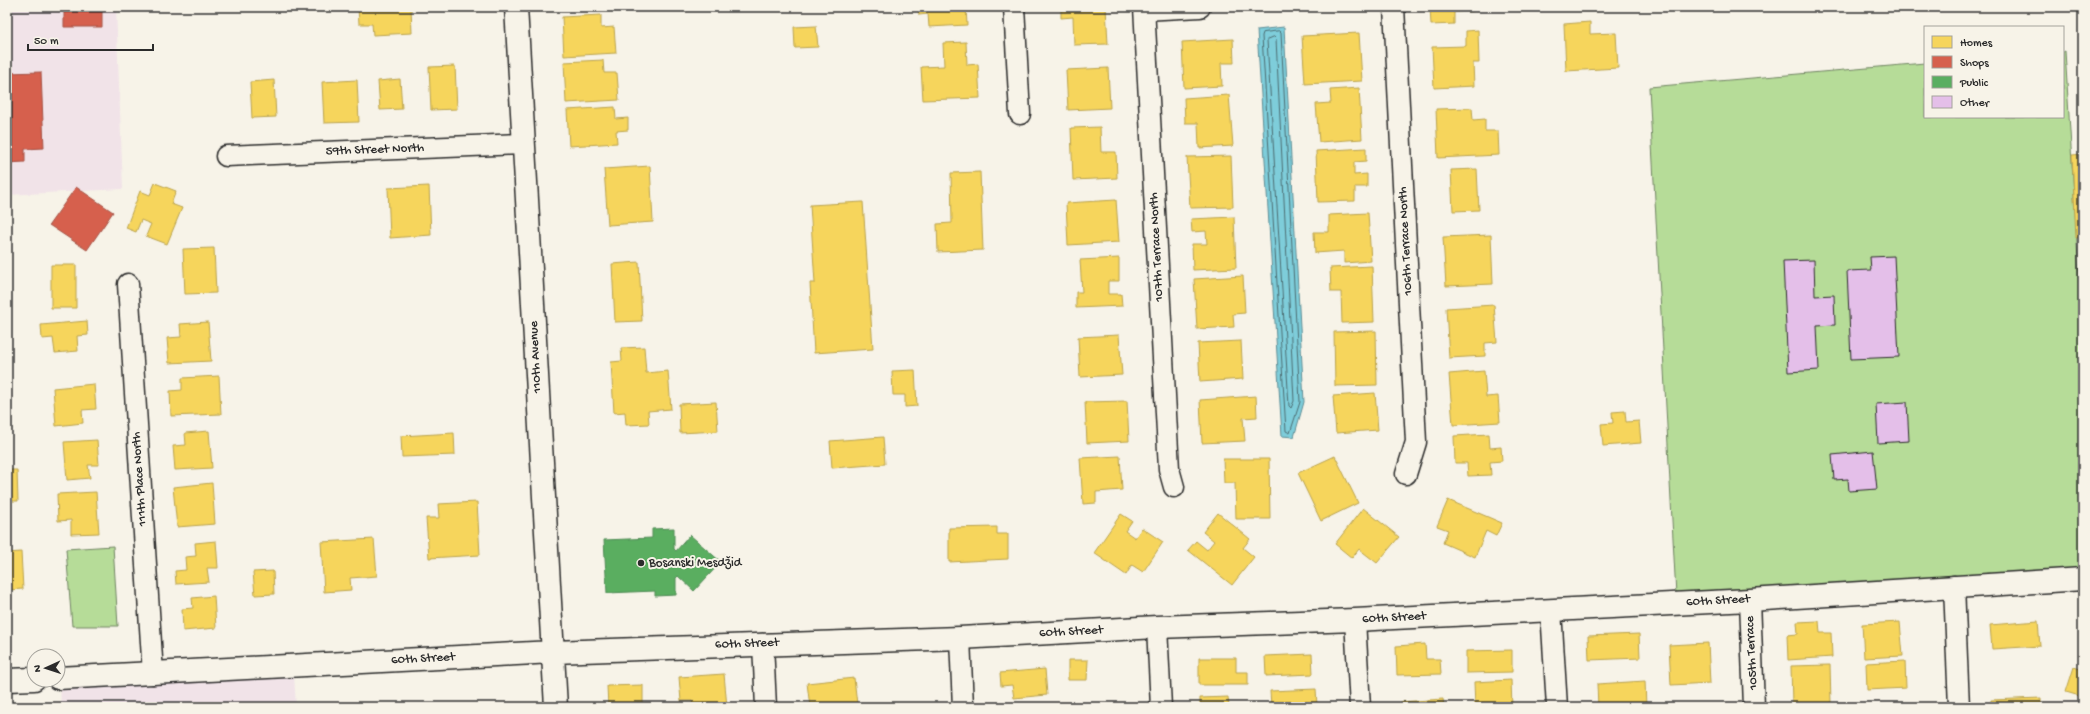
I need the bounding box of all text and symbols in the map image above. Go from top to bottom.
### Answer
scale bar [28,26,153,52]
legend [1924,26,2064,118]
text: 50 m [34,35,59,49]
text: Homes [1960,37,1993,51]
text: Shops [1960,57,1989,71]
text: Public [1959,77,1989,91]
text: Other [1960,97,1991,111]
street label: 59th Street North [325,141,425,159]
street label: 106th Terrace North [1396,186,1416,297]
street label: 107th Terrace North [1147,192,1167,303]
street label: 110th Avenue [527,320,545,395]
street label: 111th Place North [129,431,151,528]
place label: Bosanski Mesdžid [648,556,743,571]
marker: Bosanski Mesdžid [636,558,646,568]
street label: 60th Street [1686,592,1752,610]
street label: 60th Street [1362,609,1428,627]
street label: 105th Terrace [1743,615,1761,691]
street label: 60th Street [1039,623,1105,641]
street label: 60th Street [715,635,781,653]
north arrow [26,648,66,688]
street label: 60th Street [391,650,457,668]
text: N [32,665,44,672]

